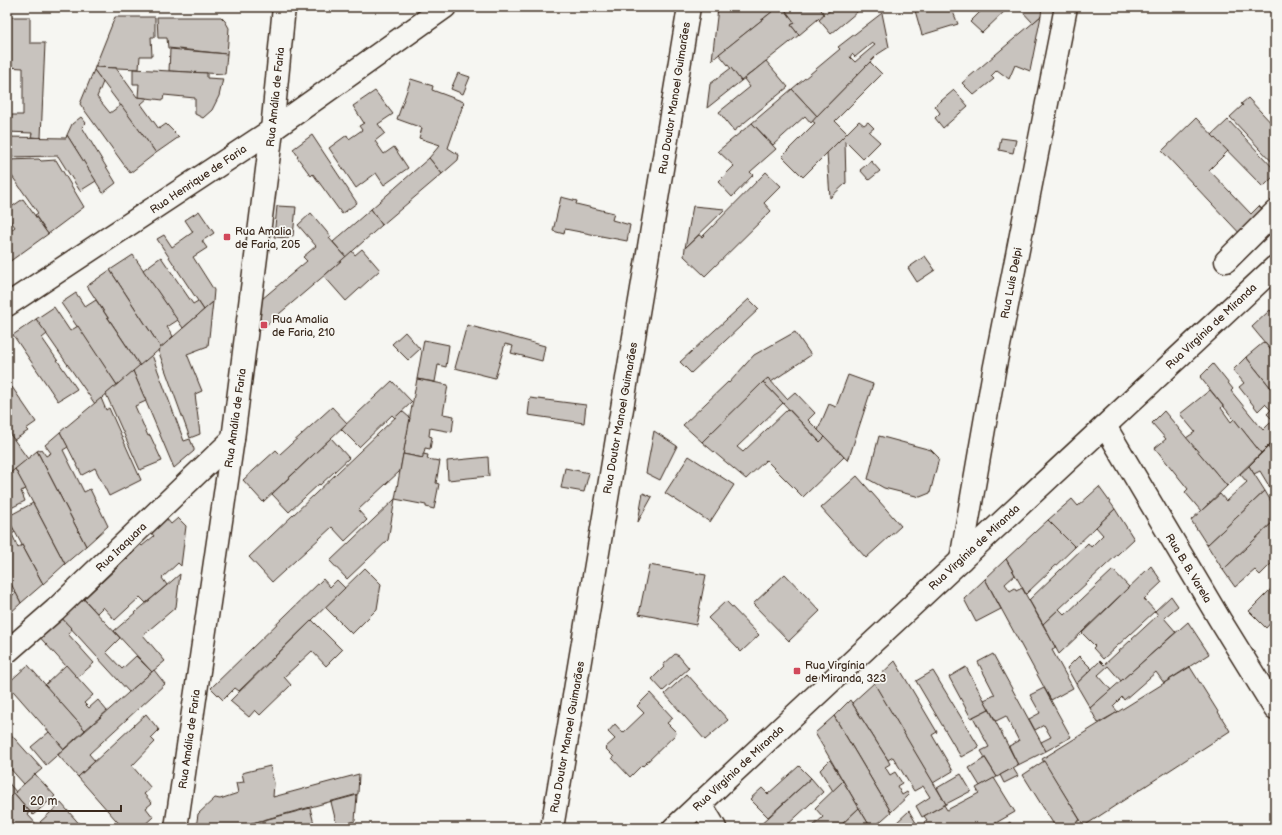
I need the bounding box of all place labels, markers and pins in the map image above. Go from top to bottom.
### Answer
place label: Rua Amalia de Faria, 205 [235,225,300,251]
marker: Rua Amalia de Faria, 205 [222,232,232,242]
place label: Rua Amalia de Faria, 210 [272,313,336,339]
marker: Rua Amalia de Faria, 210 [259,320,269,330]
place label: Rua Virgínia de Miranda, 323 [805,659,887,685]
marker: Rua Virgínia de Miranda, 323 [792,666,802,676]

